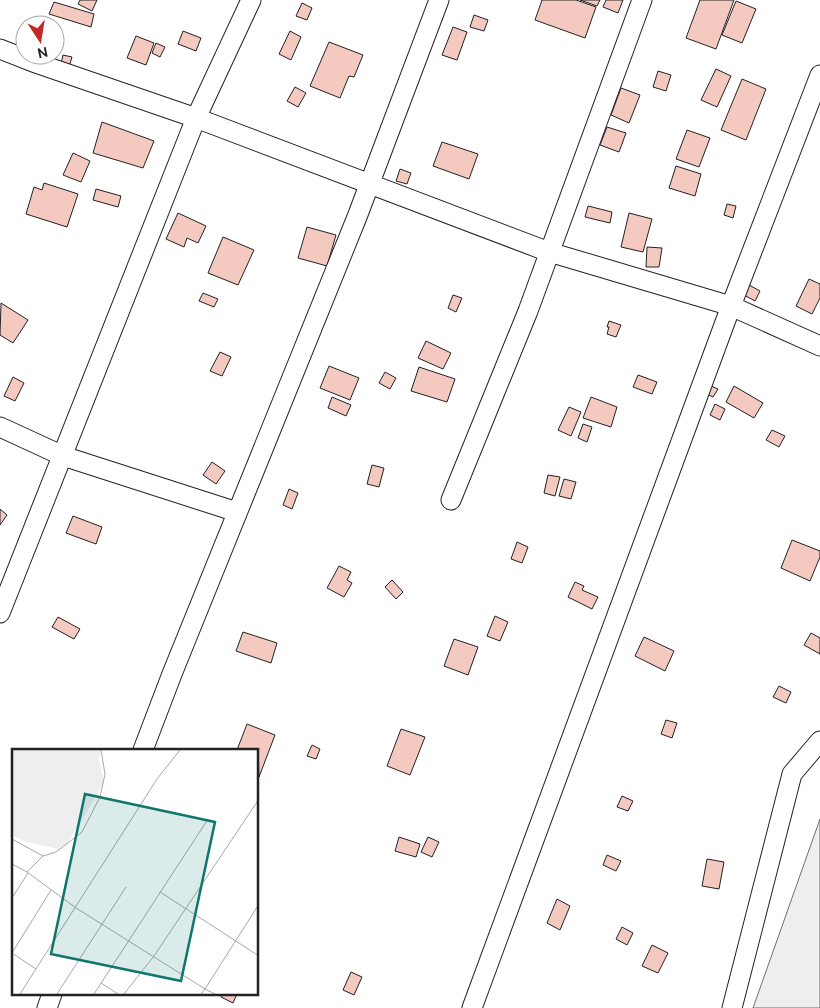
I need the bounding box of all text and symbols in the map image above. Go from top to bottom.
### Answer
north arrow [15,15,65,65]
text: N [36,44,49,62]
inset map [12,749,259,996]

